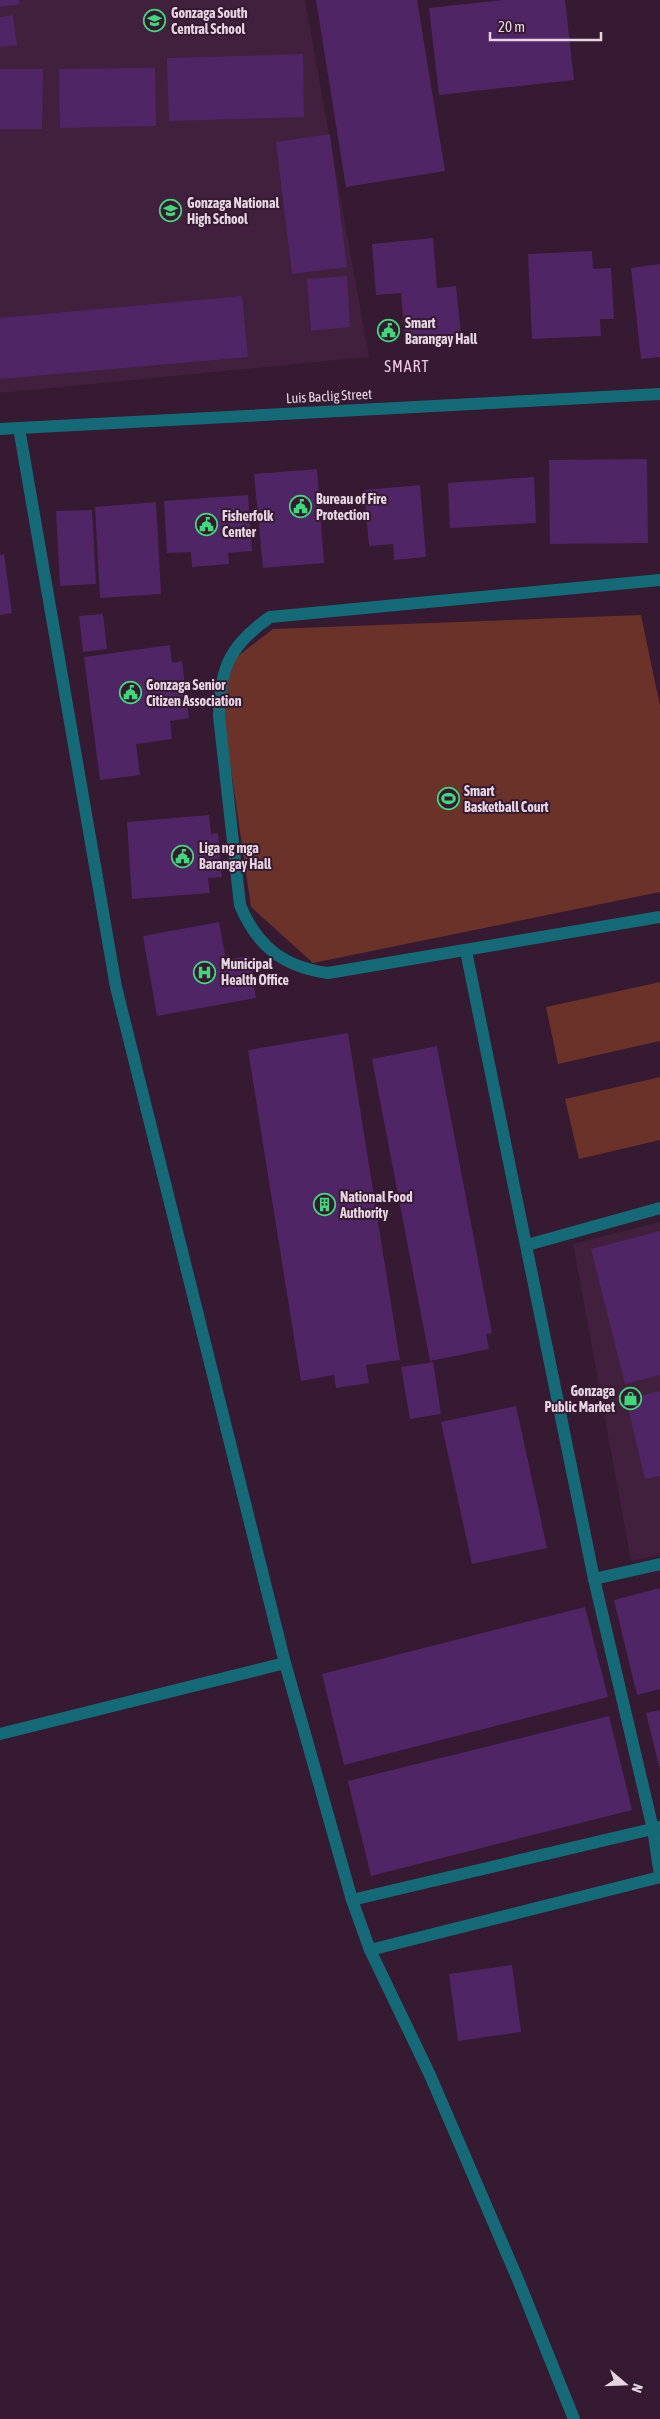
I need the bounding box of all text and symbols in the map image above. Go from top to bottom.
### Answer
place label: Gonzaga South Central School [171,5,248,37]
school or university icon: Gonzaga South Central School [143,9,167,33]
scale bar [490,10,601,42]
text: 20 m [498,18,525,35]
place label: Gonzaga National High School [187,195,279,227]
school or university icon: Gonzaga National High School [159,199,183,223]
place label: Smart Barangay Hall [405,315,478,347]
public building icon: Smart Barangay Hall [377,319,401,343]
district label: SMART [384,357,430,375]
street label: Luis Baclig Street [286,386,372,406]
place label: Bureau of Fire Protection [316,491,387,523]
public building icon: Bureau of Fire Protection [288,495,312,519]
place label: Fisherfolk Center [222,508,274,540]
public building icon: Fisherfolk Center [194,512,218,536]
place label: Gonzaga Senior Citizen Association [146,677,242,709]
public building icon: Gonzaga Senior Citizen Association [118,681,142,705]
place label: Smart Basketball Court [464,783,549,815]
sports icon: Smart Basketball Court [436,787,460,811]
place label: Liga ng mga Barangay Hall [199,840,272,872]
public building icon: Liga ng mga Barangay Hall [171,844,195,868]
place label: Municipal Health Office [221,956,289,988]
hospital icon: Municipal Health Office [193,960,217,984]
place label: National Food Authority [339,1189,413,1221]
building icon: National Food Authority [312,1193,336,1217]
place label: Gonzaga Public Market [544,1383,615,1415]
shop icon: Gonzaga Public Market [619,1387,643,1411]
north arrow [600,2359,650,2409]
text: N [628,2382,646,2395]

